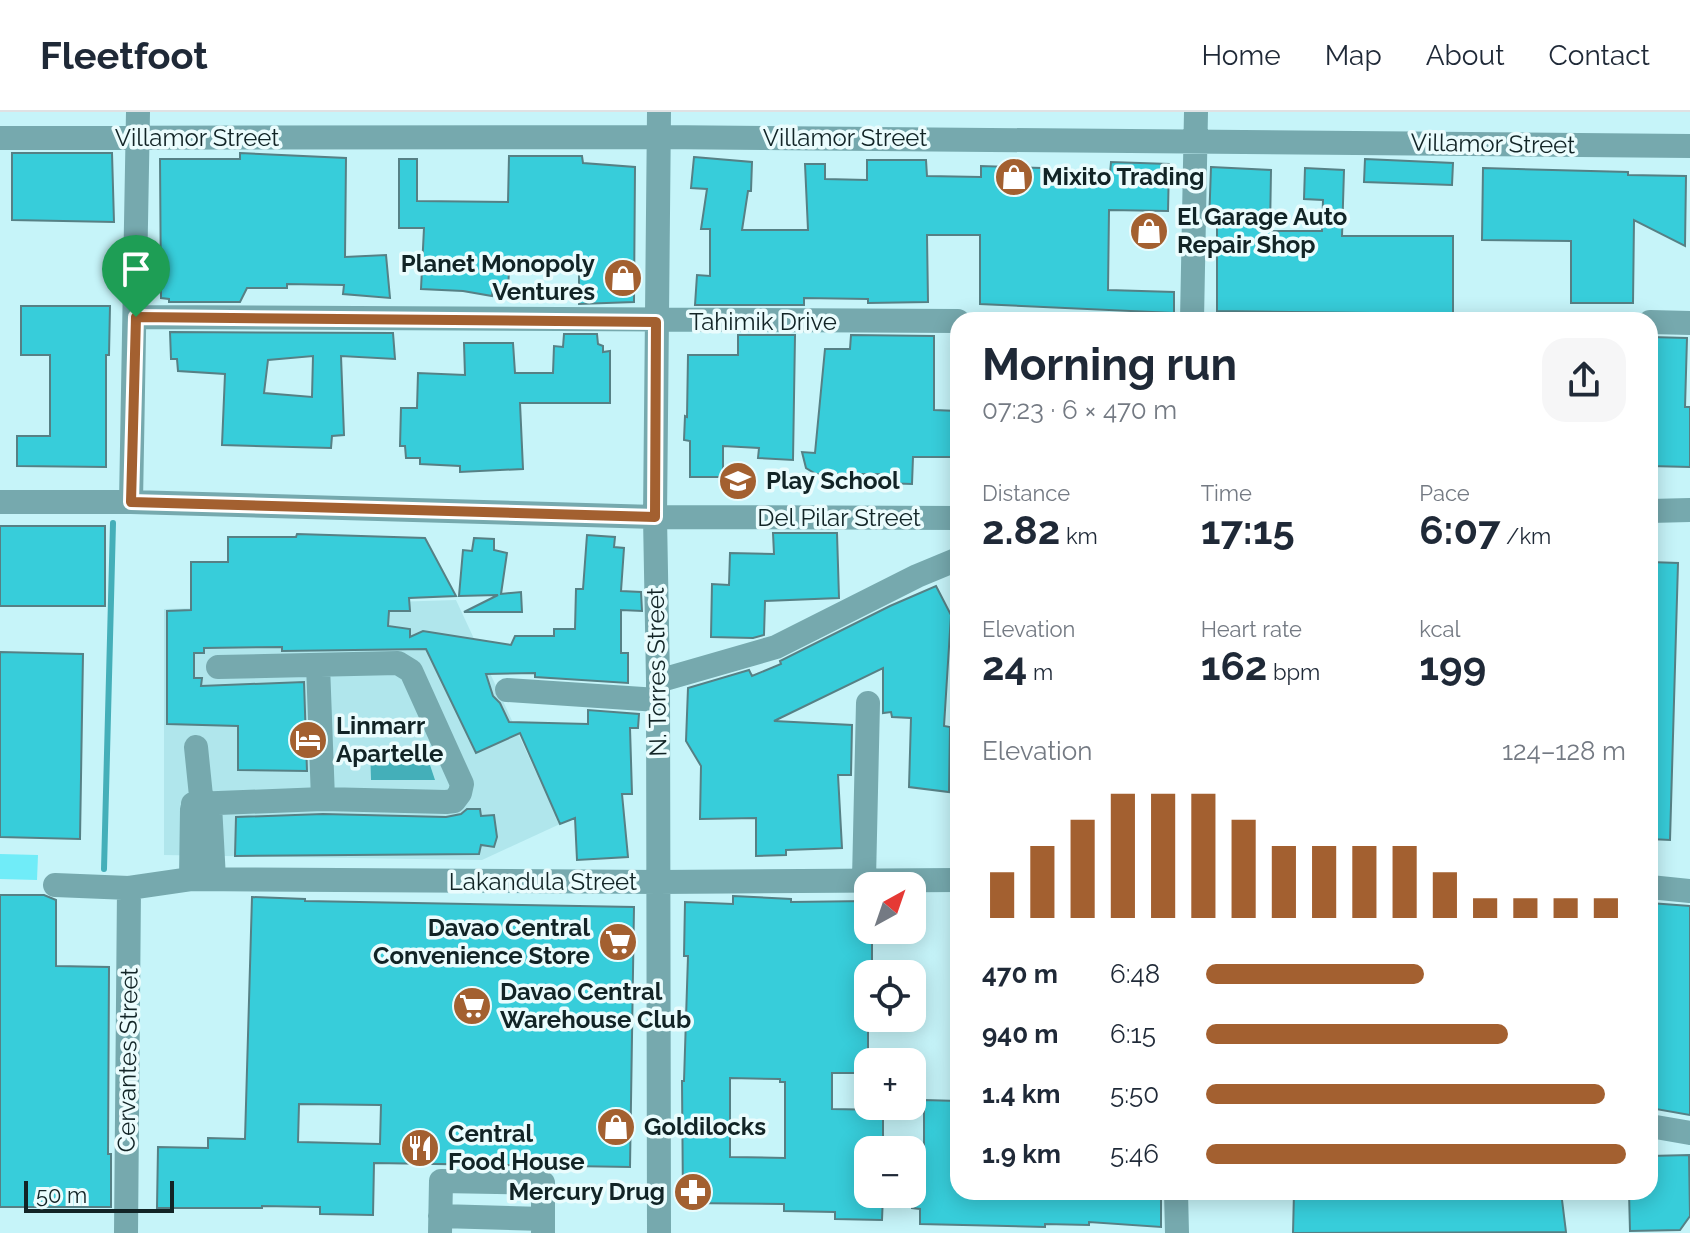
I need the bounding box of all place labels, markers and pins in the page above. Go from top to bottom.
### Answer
shop icon: Mixito Trading [993,156,1035,198]
place label: Mixito Trading [1042,162,1204,191]
place label: El Garage Auto Repair Shop [1177,202,1347,259]
shop icon: El Garage Auto Repair Shop [1128,210,1170,252]
pin [102,235,170,317]
place label: Planet Monopoly Ventures [401,249,595,306]
shop icon: Planet Monopoly Ventures [602,257,644,299]
school or university icon: Play School [717,460,759,502]
place label: Play School [766,466,900,495]
place label: Linmarr Apartelle [336,711,443,768]
hotel icon: Linmarr Apartelle [287,719,329,761]
place label: Davao Central Convenience Store [373,913,590,970]
supermarket icon: Davao Central Convenience Store [597,921,639,963]
place label: Davao Central Warehouse Club [500,977,691,1034]
supermarket icon: Davao Central Warehouse Club [451,985,493,1027]
shop icon: Goldilocks [595,1106,637,1148]
place label: Goldilocks [644,1112,766,1141]
place label: Central Food House [448,1119,585,1176]
restaurant icon: Central Food House [399,1127,441,1169]
pharmacy icon: Mercury Drug [672,1171,714,1213]
place label: Mercury Drug [508,1177,665,1206]

